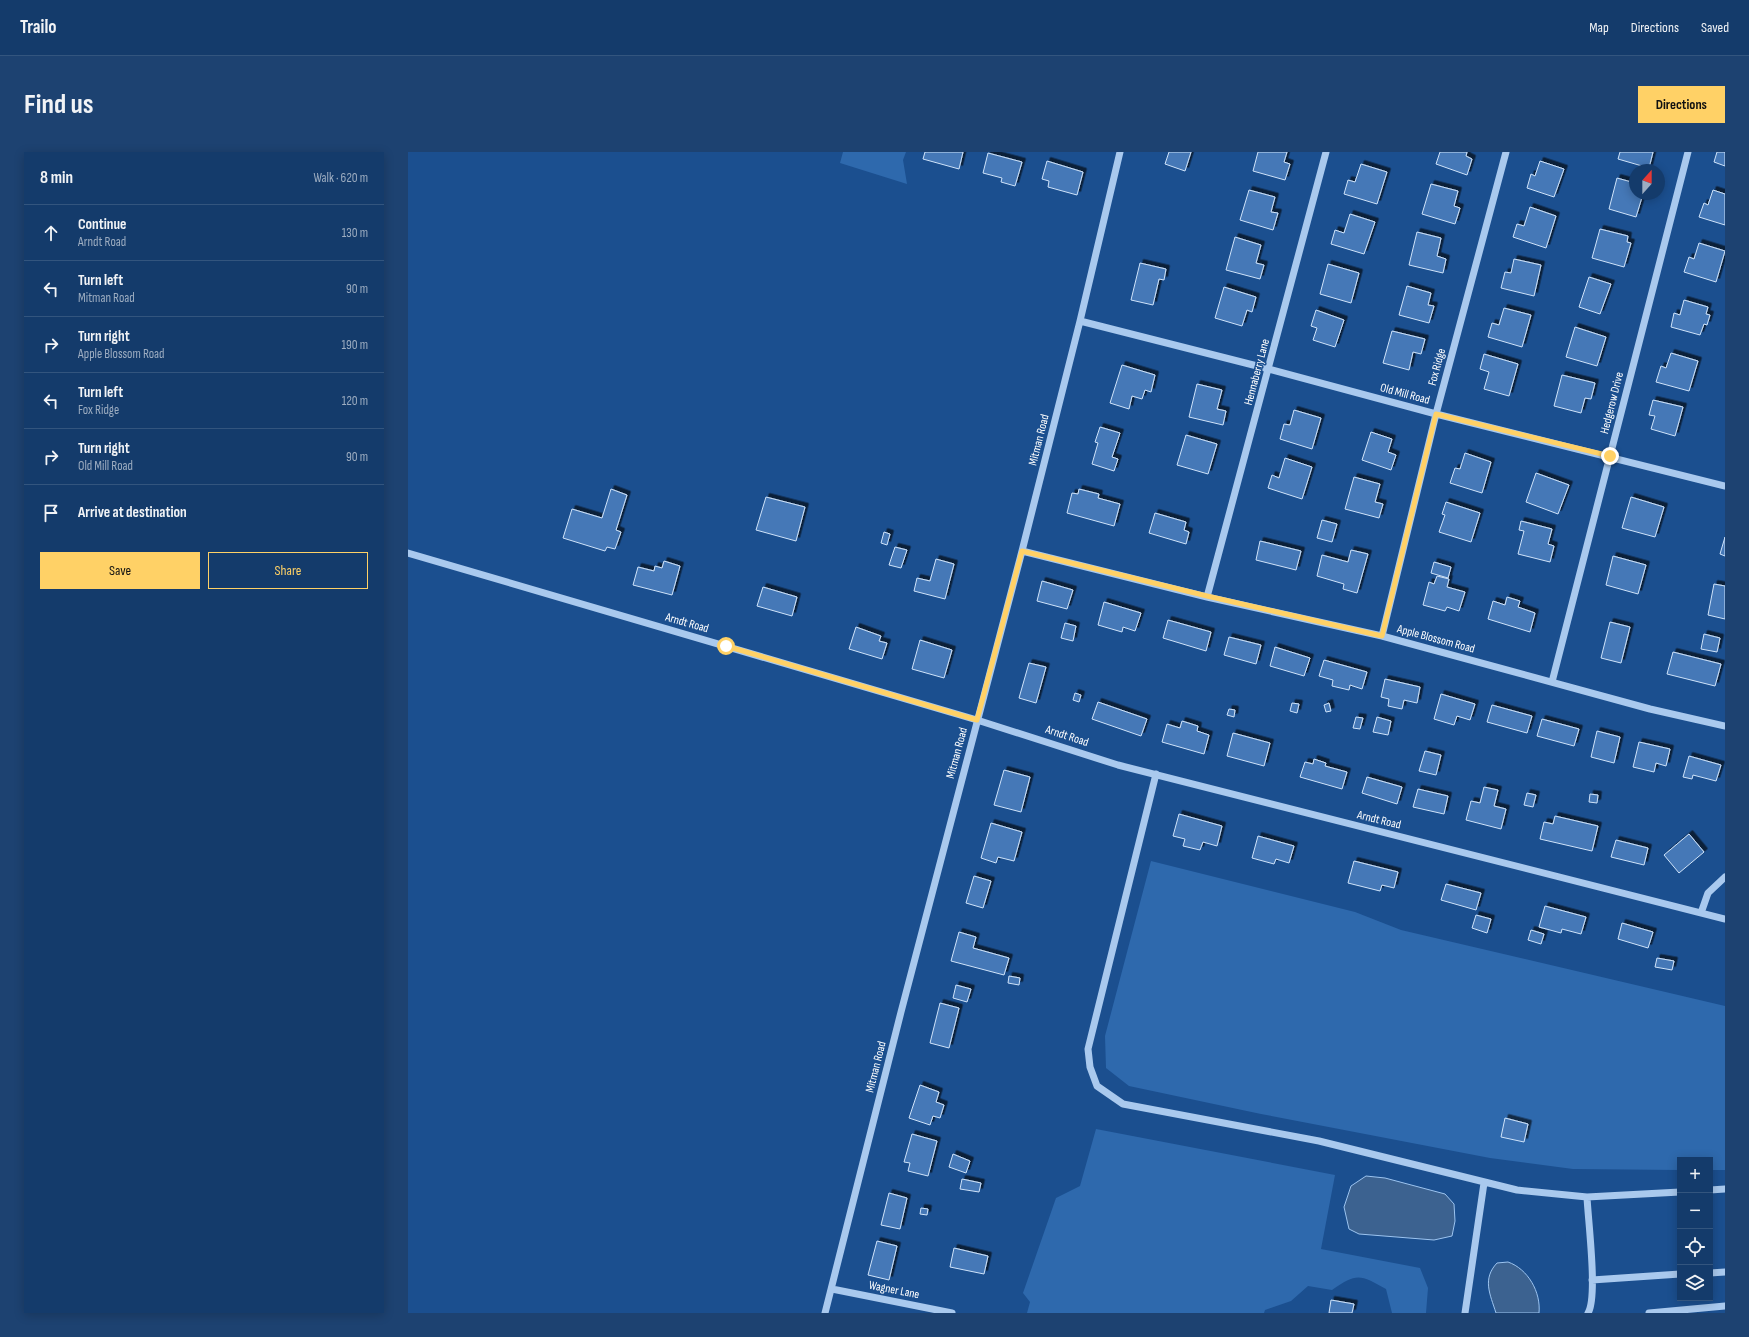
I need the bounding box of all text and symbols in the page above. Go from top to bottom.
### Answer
text: Trailo [20,16,57,39]
text: Map [1589,19,1609,36]
text: Directions [1631,19,1679,36]
text: Saved [1701,19,1729,36]
button: Directions [1638,86,1725,123]
text: Find us [24,88,93,121]
north arrow [1629,164,1665,200]
text: 8 min [40,168,73,188]
text: Walk · 620 m [313,170,368,186]
text: Continue [78,215,127,234]
icon: ahead [40,222,62,244]
text: 130 m [342,225,368,241]
text: Arndt Road [78,234,126,250]
text: Turn left [78,271,123,290]
icon: left [40,278,62,300]
text: 90 m [346,281,368,297]
text: Mitman Road [78,290,135,306]
text: Turn right [78,327,130,346]
icon: right [40,334,62,356]
text: 190 m [341,337,368,353]
street label: Hennaberry Lane [1241,337,1273,407]
text: Apple Blossom Road [78,346,165,362]
street label: Fox Ridge [1425,347,1449,387]
street label: Hedgerow Drive [1597,370,1627,436]
street label: Old Mill Road [1379,380,1431,408]
text: Turn left [78,383,123,402]
icon: left [40,390,62,412]
text: 120 m [342,393,368,409]
text: Fox Ridge [78,402,119,418]
street label: Mitman Road [1025,413,1053,467]
text: Turn right [78,439,130,458]
icon: right [40,446,62,468]
route end [1601,447,1619,465]
text: 90 m [346,449,368,465]
text: Old Mill Road [78,458,133,474]
icon: arrive [40,502,62,524]
text: Arrive at destination [78,503,187,522]
button: Save [40,552,200,589]
button: Share [208,552,368,589]
street label: Arndt Road [663,609,710,636]
street label: Apple Blossom Road [1395,621,1477,657]
route start [717,637,735,655]
street label: Arndt Road [1043,722,1090,750]
street label: Mitman Road [943,726,971,780]
street label: Arndt Road [1355,807,1402,833]
street label: Mitman Road [862,1040,890,1094]
map controls [1677,1157,1713,1301]
button: + [1677,1157,1713,1193]
button: − [1677,1193,1713,1229]
button: locate [1677,1229,1713,1265]
button: layers [1677,1265,1713,1301]
street label: Wagner Lane [867,1278,921,1302]

